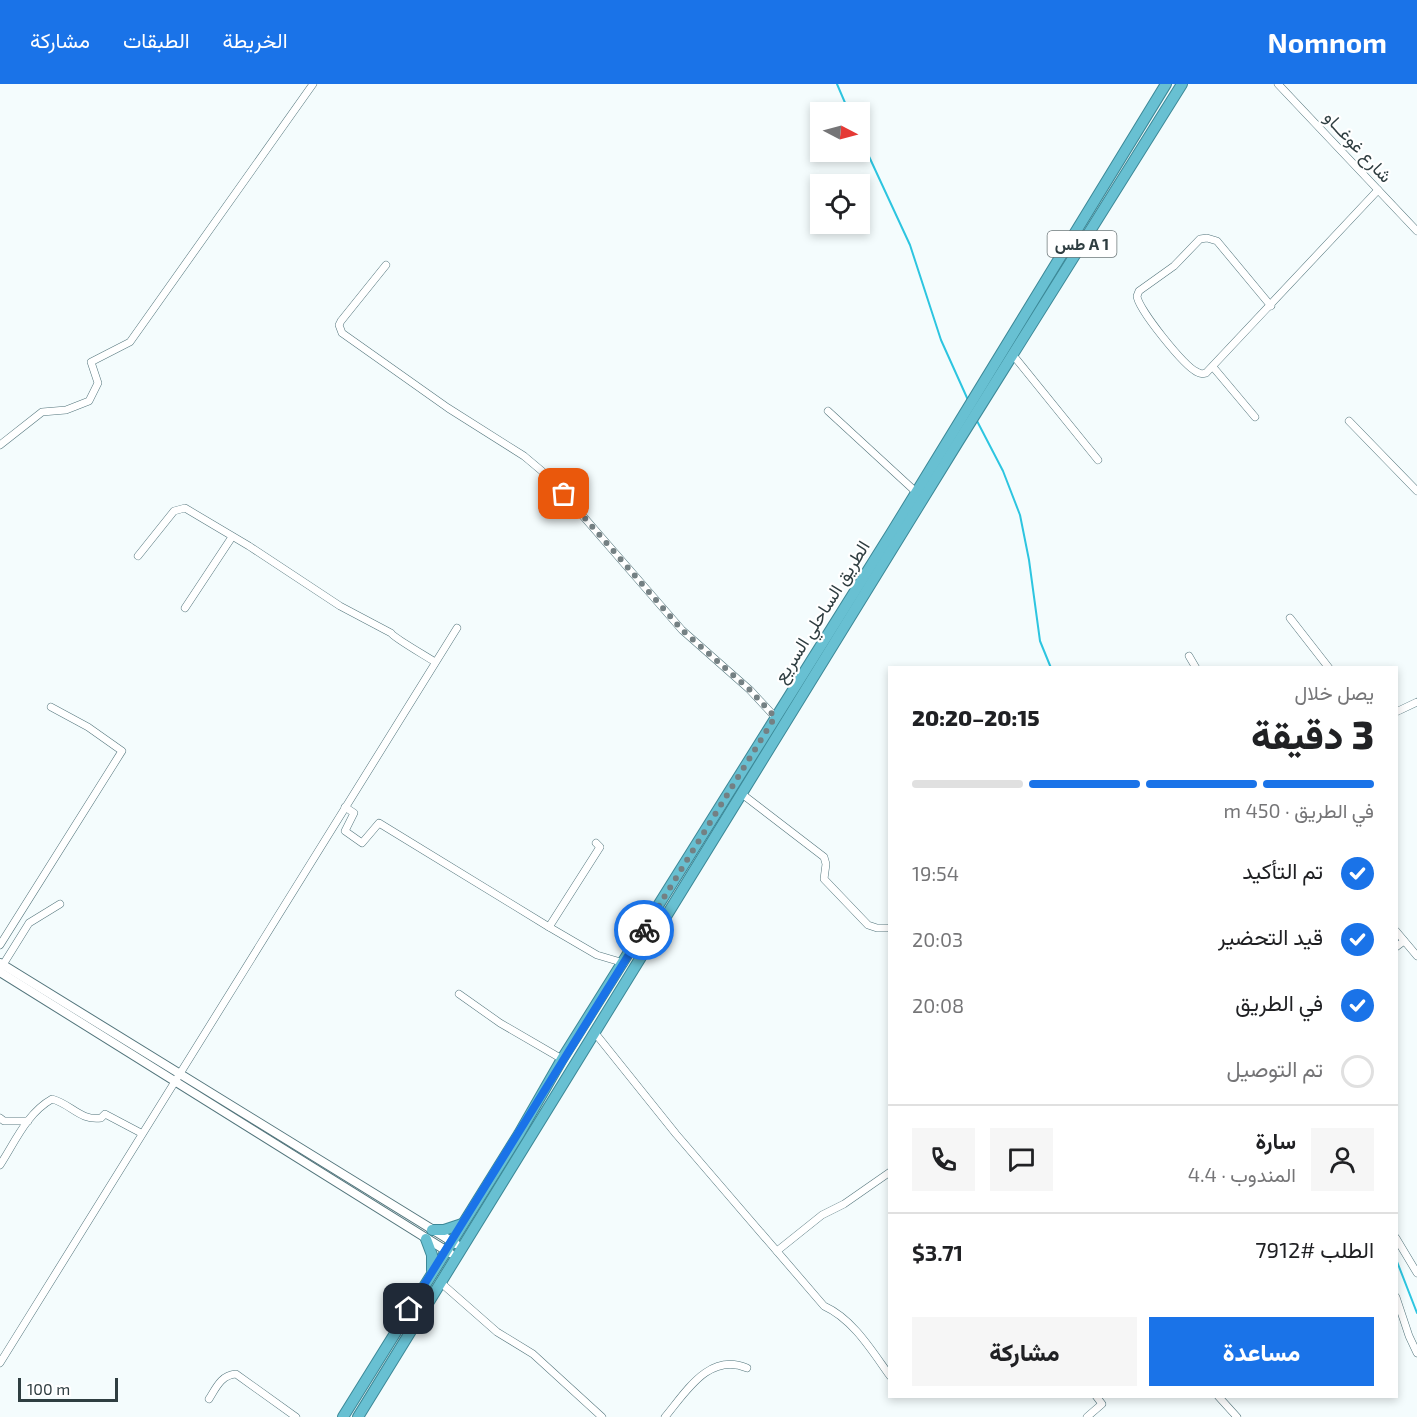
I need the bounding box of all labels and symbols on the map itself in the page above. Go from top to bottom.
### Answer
north arrow [810,102,870,162]
street label: شارع غوغــاو [1319,106,1397,188]
road number: طس A 1 [1048,231,1116,257]
pin [538,468,589,519]
street label: الطريق الساحلي السريع [768,536,878,689]
courier [614,900,674,960]
pin [383,1283,434,1334]
scale bar [18,1375,118,1402]

